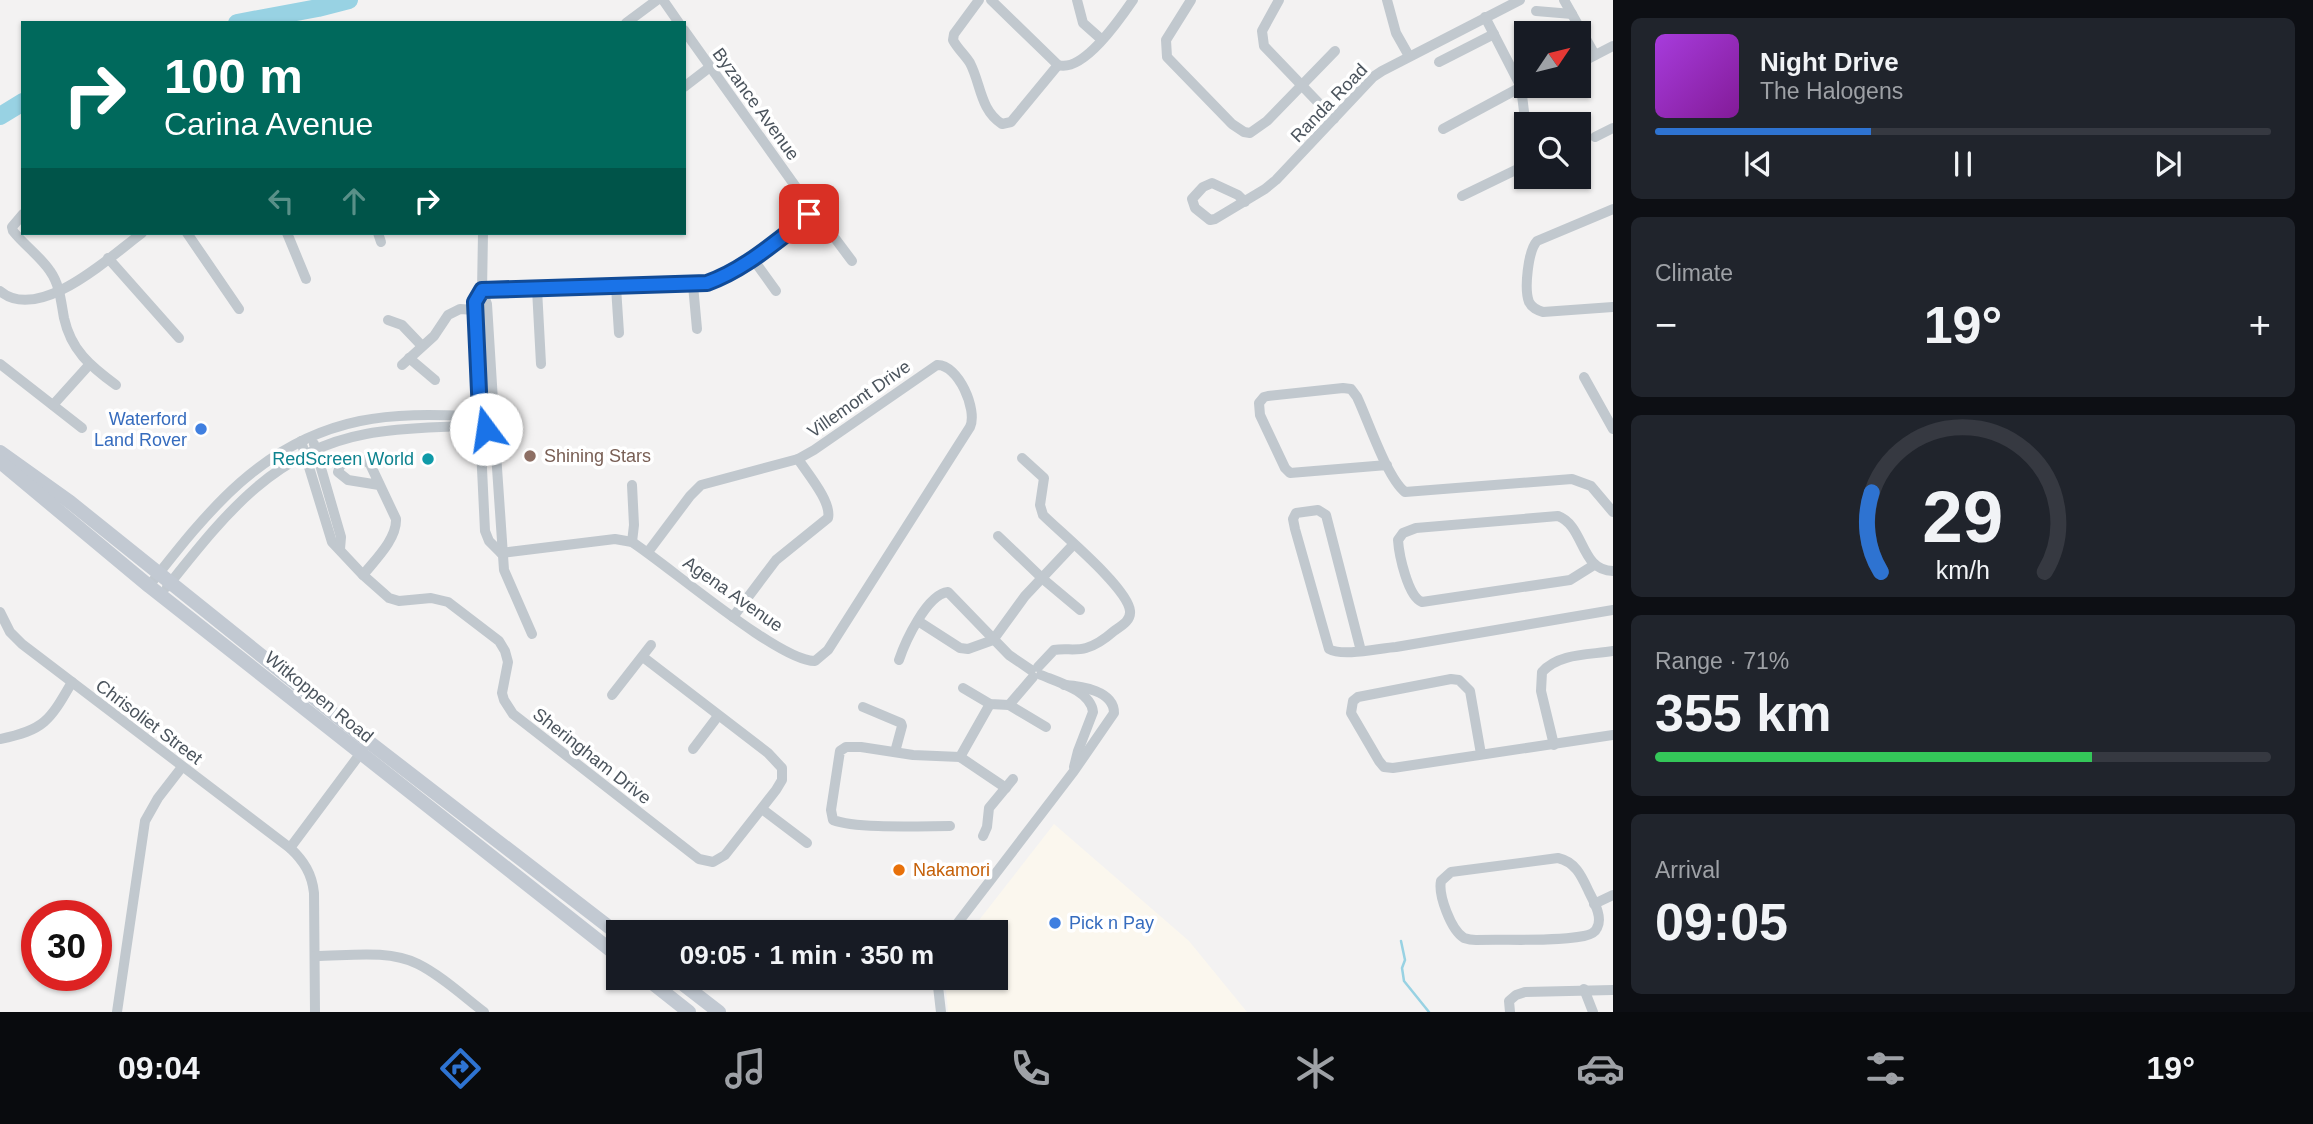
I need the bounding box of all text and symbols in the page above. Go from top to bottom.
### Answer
north arrow [1514,21,1591,98]
map controls [1514,21,1591,189]
street label: Byzance Avenue [709,44,803,164]
text: Night Drive [1760,47,1899,77]
icon: right [49,49,140,140]
text: 100 m [164,49,303,103]
street label: Randa Road [1287,60,1371,146]
text: The Halogens [1760,78,1903,104]
text: Carina Avenue [164,106,373,142]
button: search [1514,112,1591,189]
icon: previous [1739,145,1777,183]
icon: pause [1944,145,1982,183]
icon: next [2149,145,2187,183]
icon: left [262,182,300,220]
icon: ahead [335,182,373,220]
icon: right [408,182,446,220]
pin [779,184,839,244]
icon: arrive [790,195,828,233]
text: Climate [1655,260,1733,286]
text: 19° [1924,296,2002,354]
text: − [1655,304,1677,346]
text: + [2249,304,2271,346]
street label: Villemont Drive [804,356,914,442]
position arrow [449,392,523,466]
place label: Waterford Land Rover [94,409,187,450]
marker: Waterford Land Rover [193,421,209,437]
place label: Shining Stars [544,446,651,466]
marker: Shining Stars [522,448,538,464]
place label: RedScreen World [272,449,414,469]
marker: RedScreen World [420,451,436,467]
text: 29 [1923,476,2003,557]
street label: Agena Avenue [679,552,787,636]
text: km/h [1936,556,1990,584]
street label: Witkoppen Road [261,647,377,747]
text: Range · 71% [1655,648,1789,674]
street label: Chrisoliet Street [92,675,206,769]
text: 355 km [1655,684,1831,742]
street label: Sheringham Drive [529,704,655,808]
text: Arrival [1655,857,1720,883]
place label: Nakamori [913,860,990,880]
marker: Nakamori [891,862,907,878]
text: 09:05 [1655,893,1788,951]
speed limit sign: 30 [21,900,112,991]
place label: Pick n Pay [1069,913,1154,933]
marker: Pick n Pay [1047,915,1063,931]
text: 09:05 · 1 min · 350 m [680,940,934,970]
icon: directions [436,1044,485,1093]
icon: music [721,1044,770,1093]
icon: phone [1006,1044,1055,1093]
icon: climate [1291,1044,1340,1093]
icon: car [1576,1044,1625,1093]
icon: filters [1861,1044,1910,1093]
text: 09:04 [118,1050,200,1086]
text: 19° [2147,1050,2195,1086]

